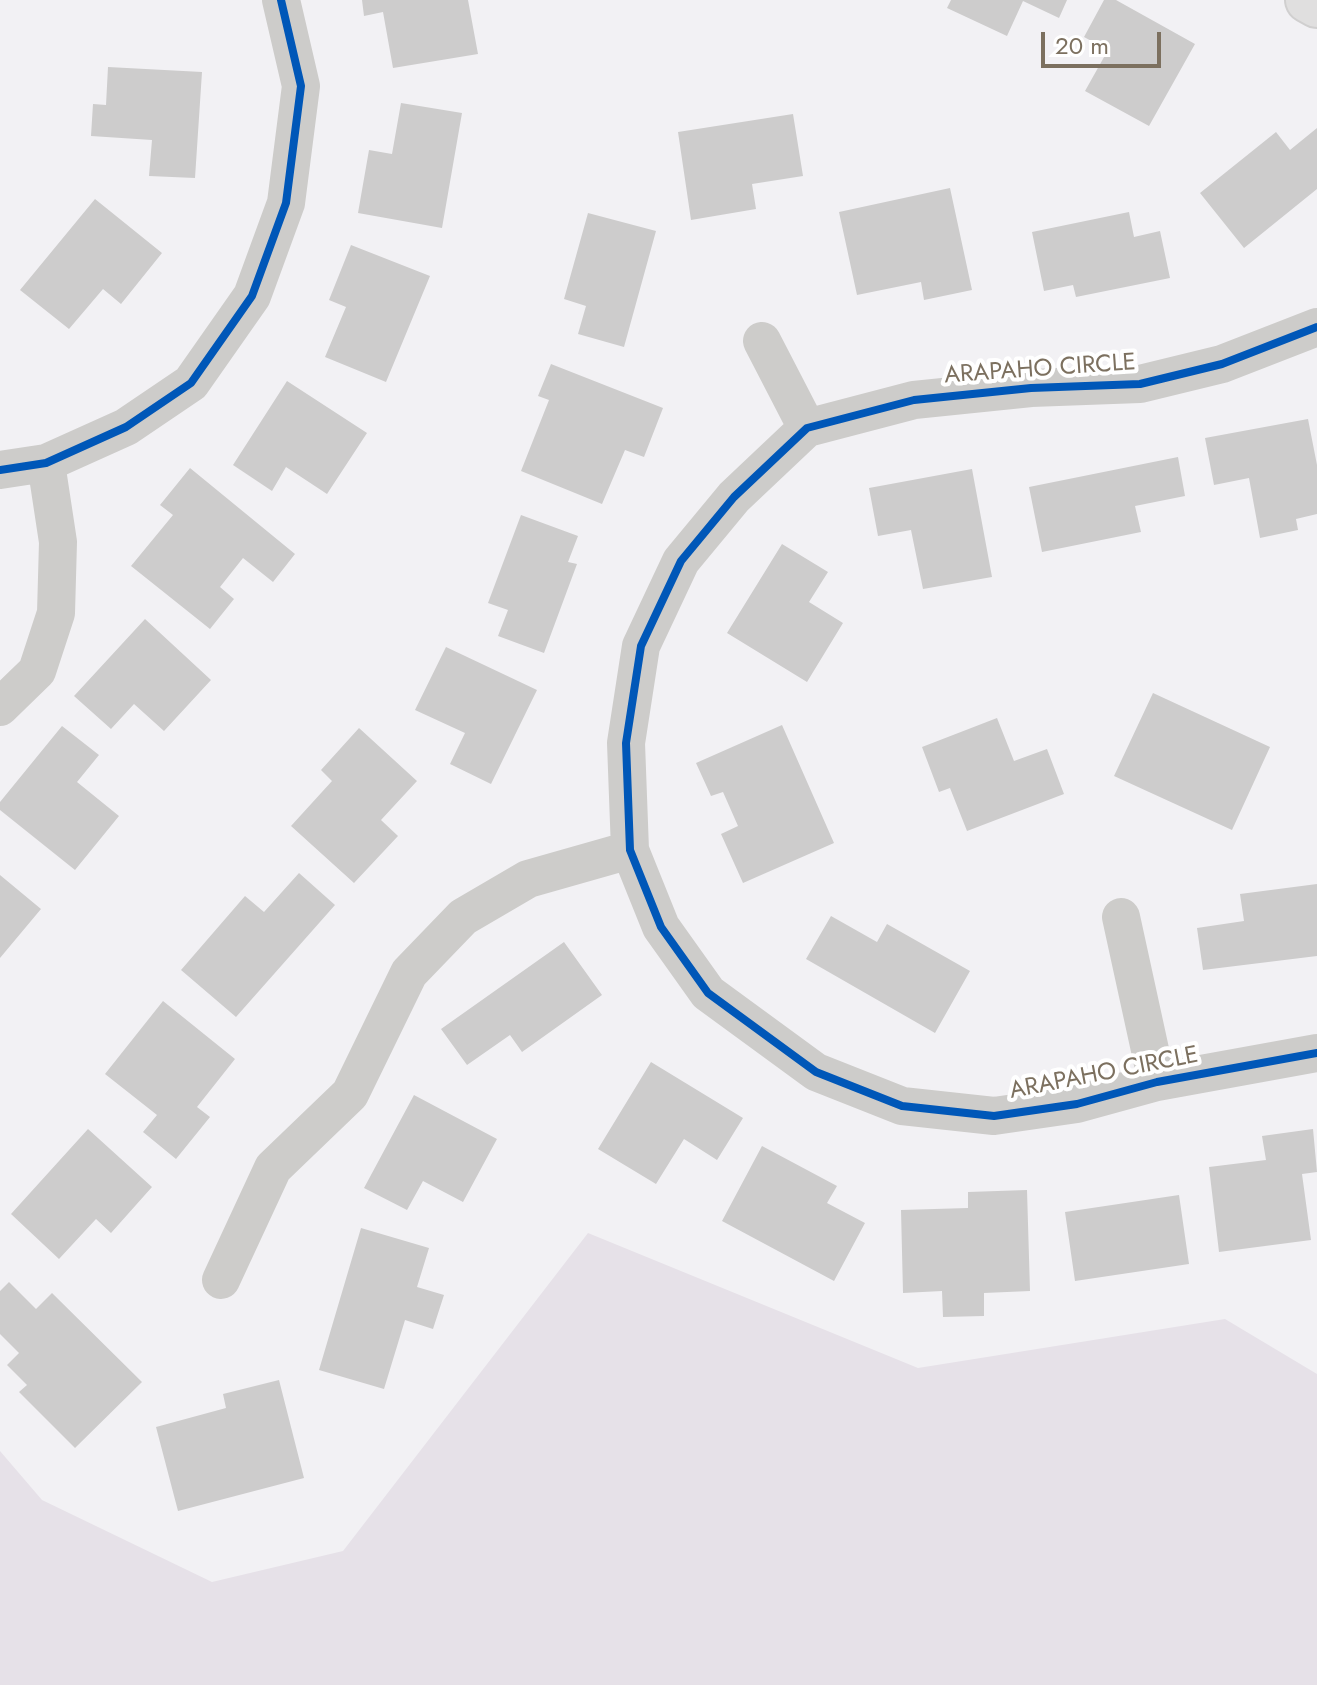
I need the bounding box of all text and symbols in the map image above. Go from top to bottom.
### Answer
scale bar [1045,16,1165,66]
text: 20 m [1055,28,1109,63]
street label: ARAPAHO CIRCLE [943,349,1137,391]
street label: ARAPAHO CIRCLE [1007,1042,1201,1106]

